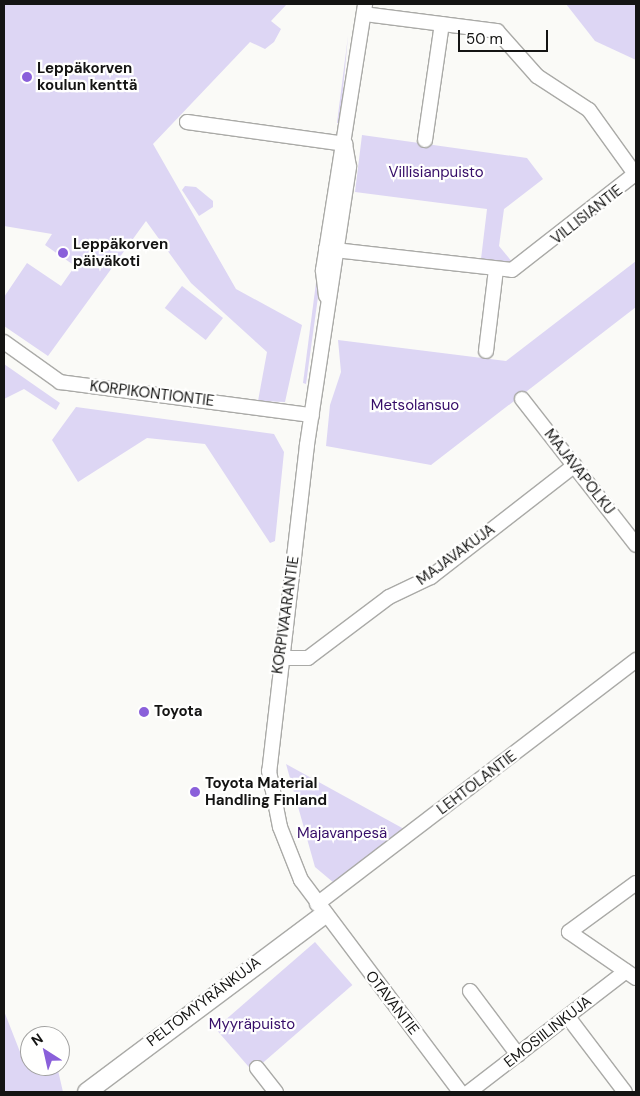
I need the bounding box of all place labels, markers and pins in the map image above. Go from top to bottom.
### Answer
place label: Leppäkorven koulun kenttä [37,59,138,94]
marker: Leppäkorven koulun kenttä [21,71,33,83]
place label: Leppäkorven päiväkoti [73,235,168,270]
marker: Leppäkorven päiväkoti [57,247,69,259]
place label: Toyota [154,703,203,721]
marker: Toyota [138,706,150,718]
place label: Toyota Material Handling Finland [205,774,327,809]
marker: Toyota Material Handling Finland [189,786,201,798]

